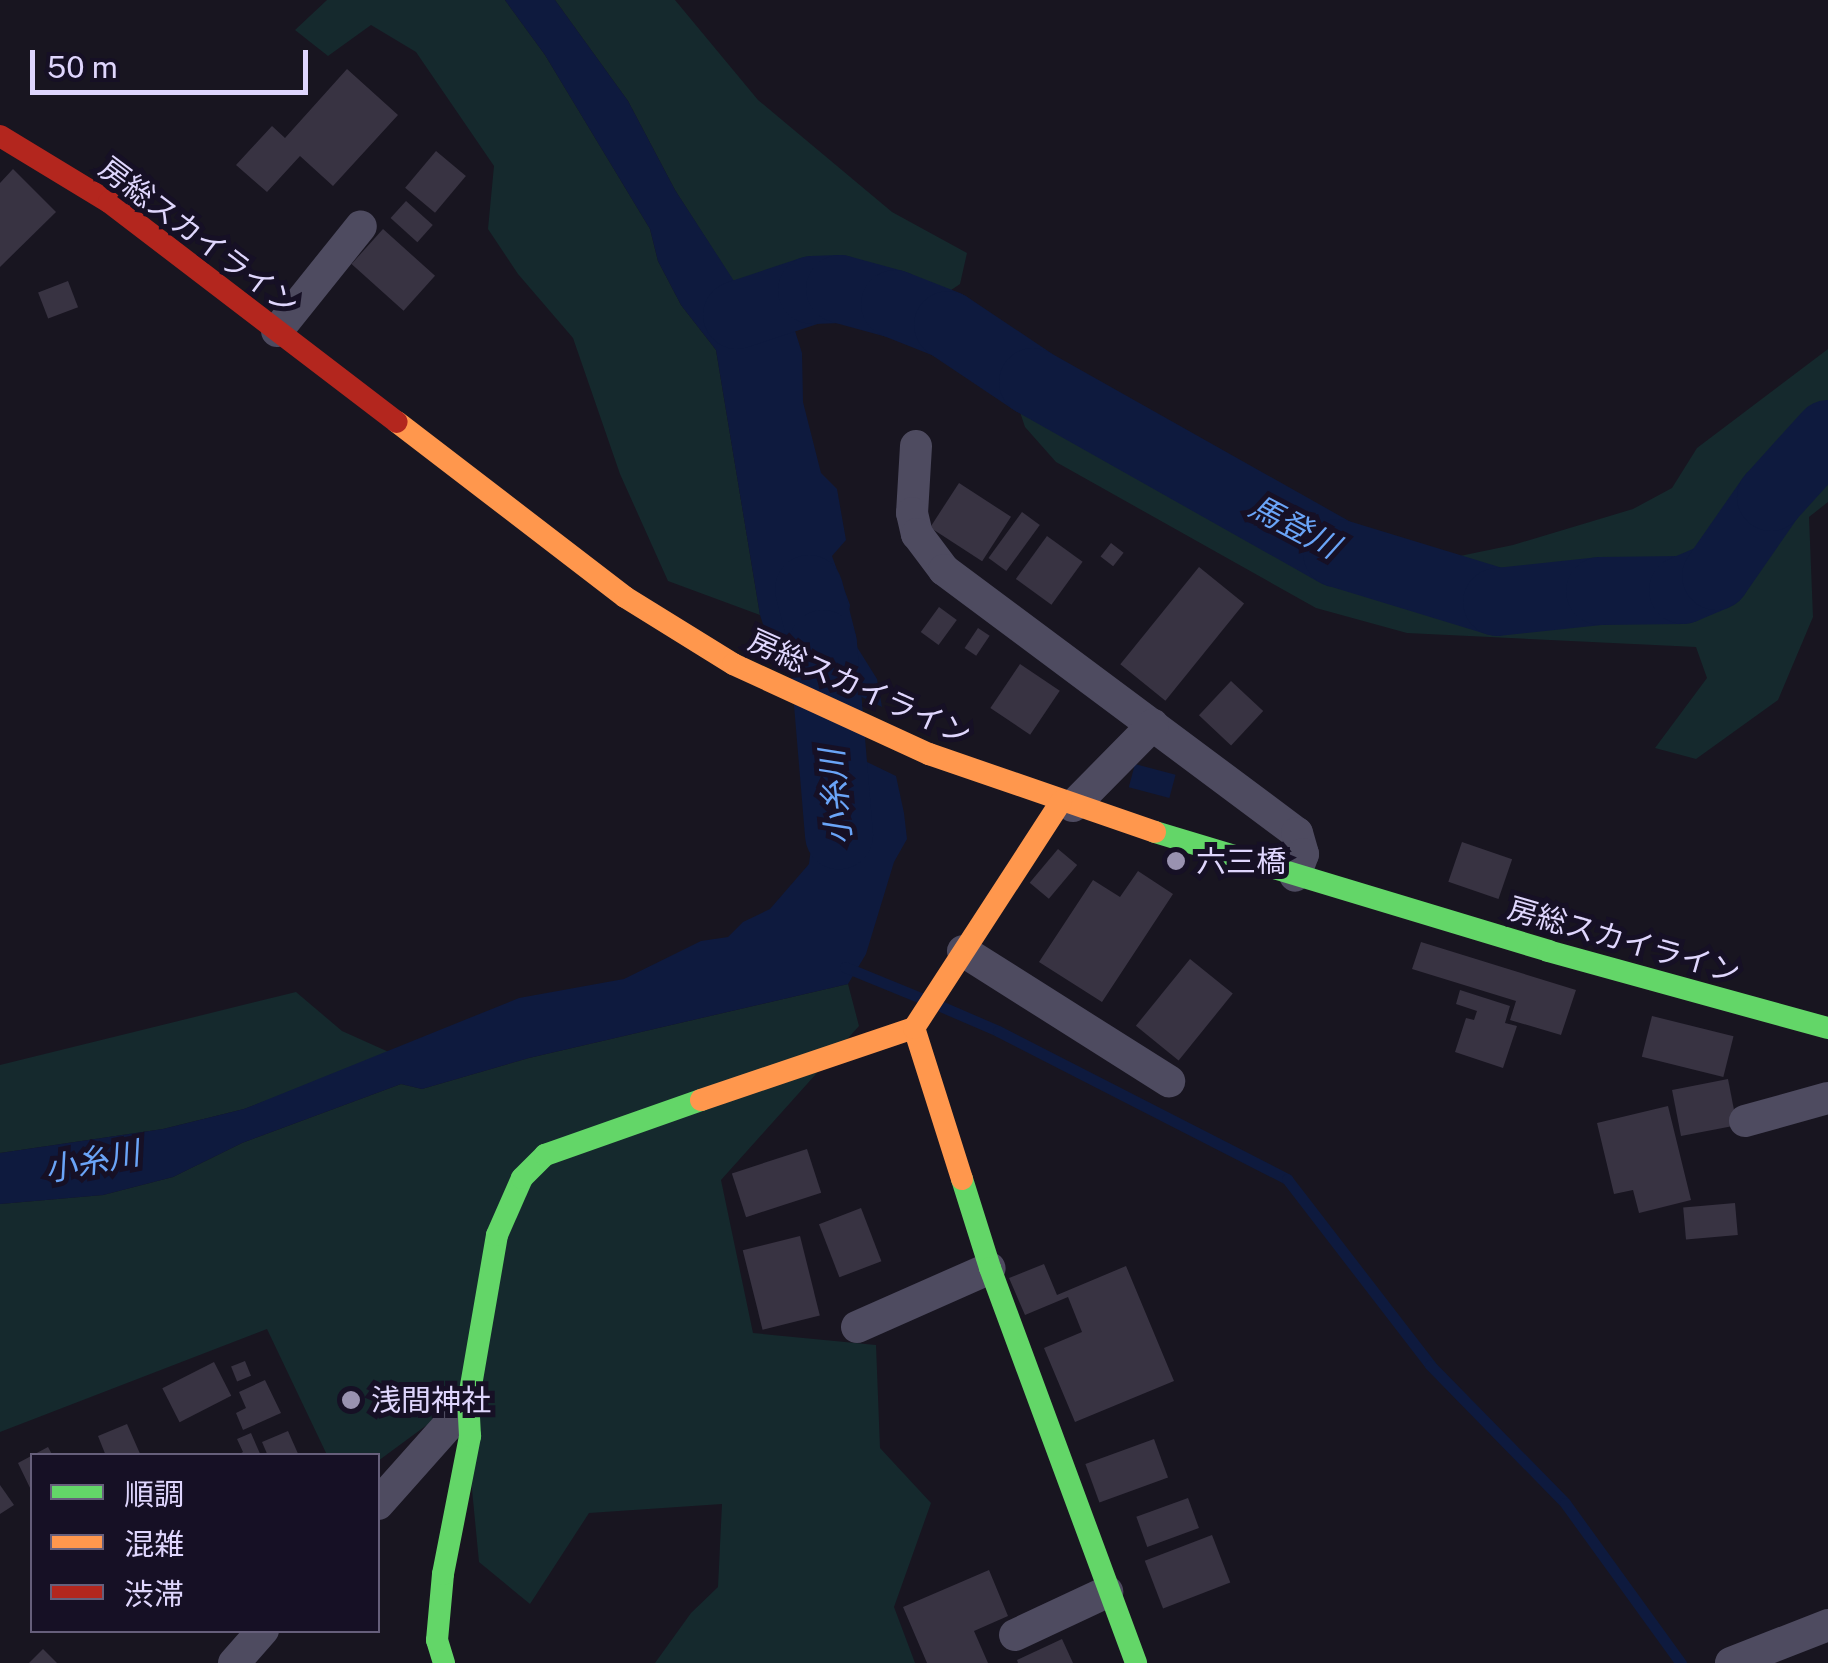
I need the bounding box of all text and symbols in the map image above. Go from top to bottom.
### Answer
scale bar [35,30,312,92]
text: 50 m [47,49,118,85]
street label: 房総スカイライン [92,149,306,323]
water label: 馬登川 [1243,488,1345,566]
street label: 房総スカイライン [743,622,977,752]
water label: 小糸川 [813,748,859,846]
place label: 六三橋 [1196,843,1286,879]
marker: 六三橋 [1165,850,1187,872]
street label: 房総スカイライン [1504,890,1744,990]
water label: 小糸川 [41,1134,143,1190]
place label: 浅間神社 [371,1382,491,1418]
marker: 浅間神社 [340,1389,362,1411]
legend [30,1453,380,1633]
text: 順調 [124,1476,184,1512]
text: 混雑 [124,1526,184,1562]
text: 渋滞 [124,1576,184,1612]

